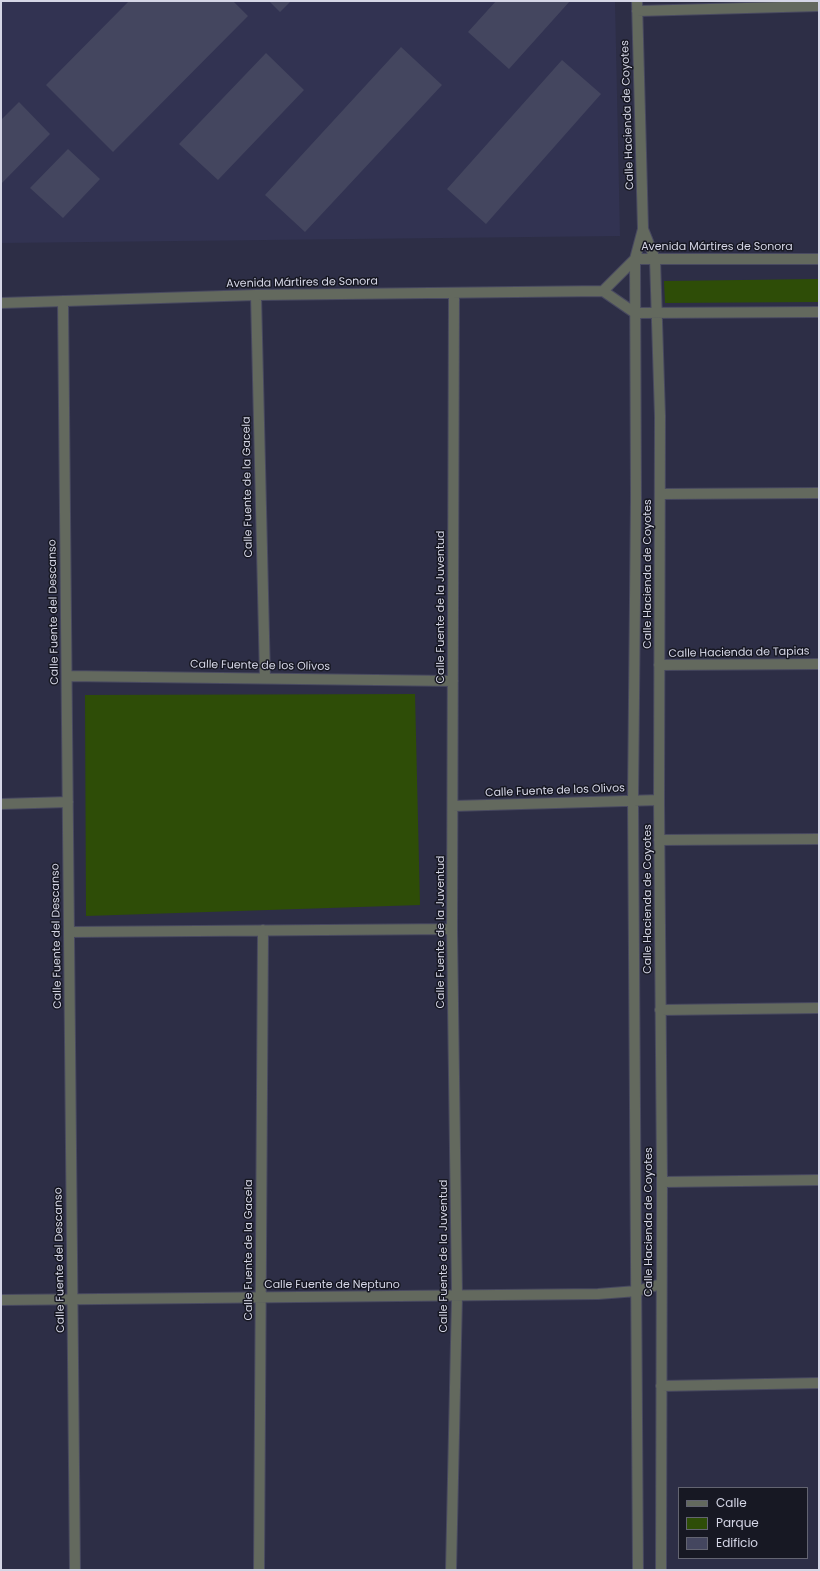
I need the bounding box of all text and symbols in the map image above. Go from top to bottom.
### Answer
street label: Calle Hacienda de Coyotes [619,40,637,190]
street label: Avenida Mártires de Sonora [641,240,793,254]
street label: Avenida Mártires de Sonora [226,275,378,291]
street label: Calle Fuente de la Gacela [240,416,256,558]
street label: Calle Hacienda de Coyotes [641,499,655,649]
street label: Calle Fuente de la Juventud [434,531,448,683]
street label: Calle Fuente del Descanso [46,539,62,685]
street label: Calle Hacienda de Tapias [668,645,810,661]
street label: Calle Fuente de los Olivos [190,658,330,674]
street label: Calle Fuente de los Olivos [485,782,625,800]
street label: Calle Hacienda de Coyotes [641,824,655,974]
street label: Calle Fuente de la Juventud [434,856,448,1008]
street label: Calle Fuente del Descanso [49,863,65,1009]
street label: Calle Hacienda de Coyotes [642,1147,656,1297]
street label: Calle Fuente de la Gacela [242,1179,256,1321]
street label: Calle Fuente de la Juventud [437,1180,451,1332]
street label: Calle Fuente del Descanso [52,1187,68,1333]
street label: Calle Fuente de Neptuno [264,1278,400,1292]
legend [678,1487,808,1559]
text: Calle [716,1494,747,1511]
text: Parque [716,1514,759,1531]
text: Edificio [716,1534,758,1551]

